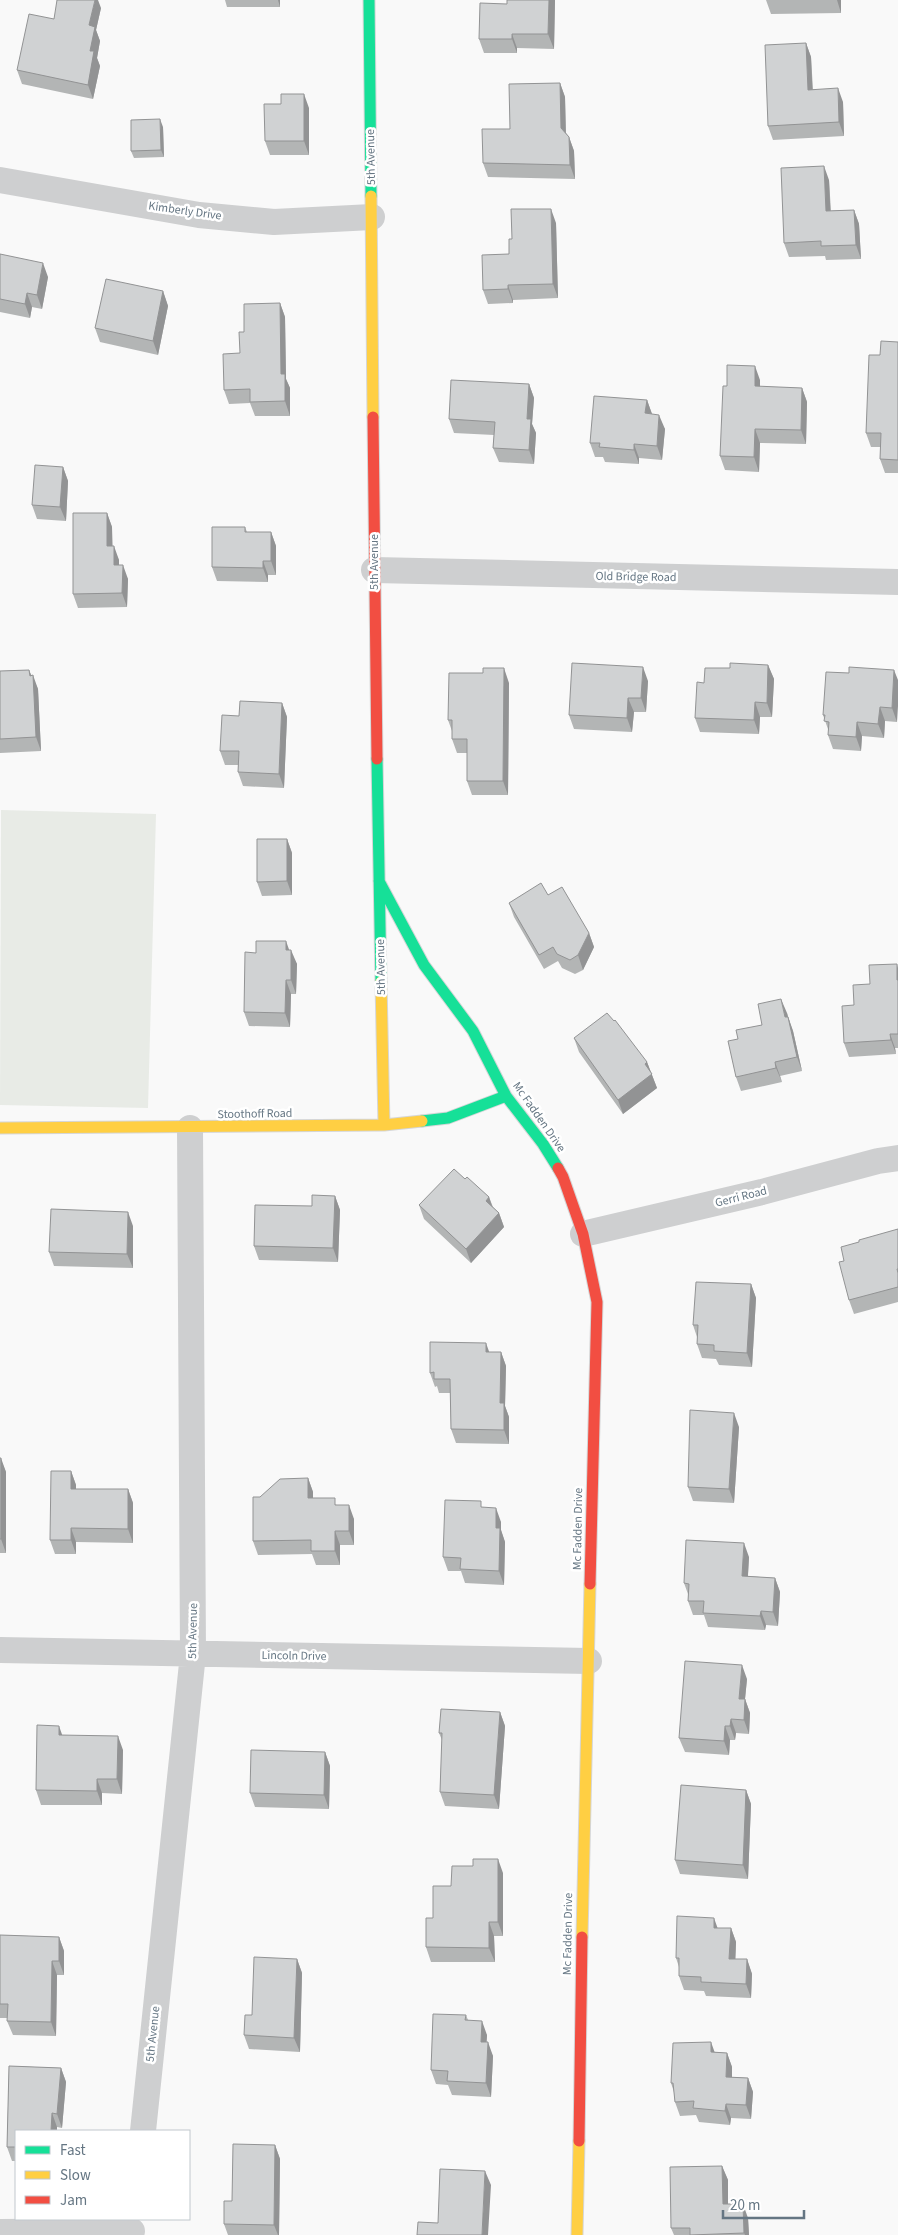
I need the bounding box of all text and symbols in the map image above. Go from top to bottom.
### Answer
street label: 5th Avenue [362,129,380,185]
street label: Kimberly Drive [147,197,223,225]
street label: 5th Avenue [366,534,383,590]
street label: Old Bridge Road [595,568,677,586]
street label: 5th Avenue [372,939,390,995]
street label: Mc Fadden Drive [508,1078,570,1156]
street label: Stoothoff Road [217,1105,293,1123]
street label: Gerri Road [713,1182,769,1212]
street label: Mc Fadden Drive [569,1488,587,1570]
street label: 5th Avenue [184,1603,202,1659]
street label: Lincoln Drive [261,1647,327,1665]
street label: Mc Fadden Drive [559,1893,577,1975]
street label: 5th Avenue [142,2005,164,2063]
legend [15,2130,190,2220]
text: Fast [60,2140,86,2161]
text: Slow [60,2165,91,2186]
scale bar [723,2188,804,2220]
text: Jam [60,2190,87,2211]
text: 20 m [730,2195,760,2216]

